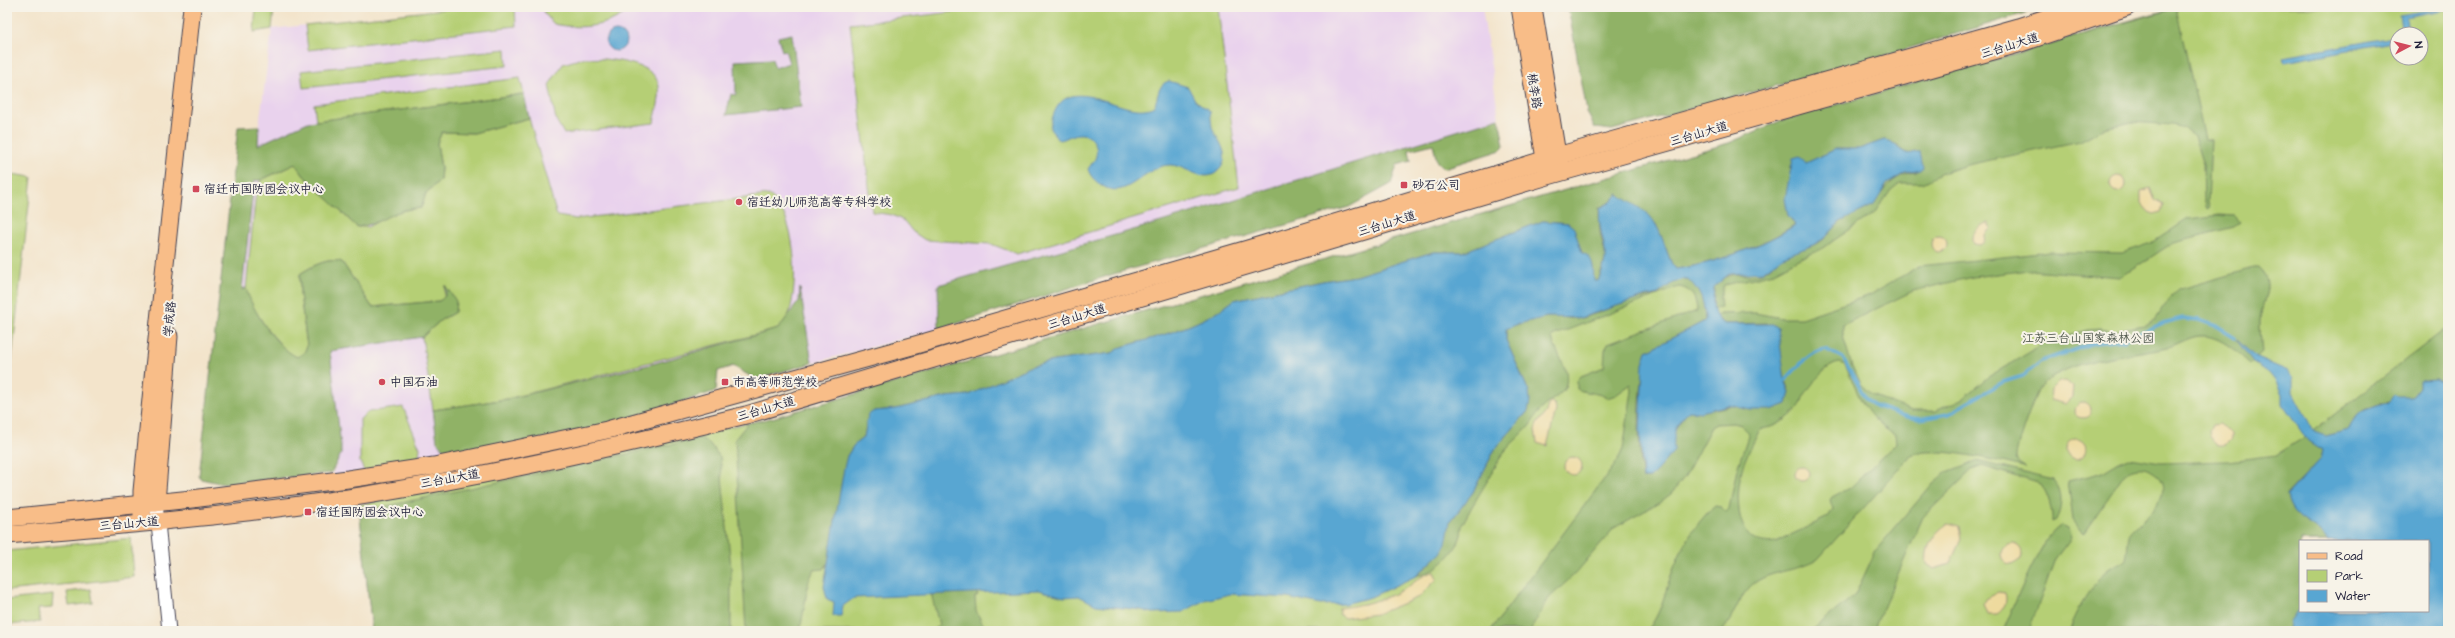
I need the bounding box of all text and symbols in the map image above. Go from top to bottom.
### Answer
north arrow [2389,26,2429,66]
street label: 三台山大道 [1979,29,2041,63]
text: N [2411,41,2426,49]
street label: 桃李路 [1523,72,1545,110]
street label: 三台山大道 [1668,118,1730,150]
place label: 砂石公司 [1412,177,1460,194]
marker: 砂石公司 [1399,180,1409,190]
place label: 宿迁市国防园会议中心 [204,181,324,198]
marker: 宿迁市国防园会议中心 [191,184,201,194]
place label: 宿迁幼儿师范高等专科学校 [747,194,891,211]
marker: 宿迁幼儿师范高等专科学校 [734,197,744,207]
street label: 三台山大道 [1356,207,1418,241]
street label: 学成路 [160,300,180,338]
street label: 三台山大道 [1046,300,1108,334]
park label: 江苏三台山国家森林公园 [2022,330,2154,347]
place label: 中国石油 [390,374,438,391]
place label: 市高等师范学校 [733,374,817,391]
marker: 中国石油 [377,377,387,387]
marker: 市高等师范学校 [720,377,730,387]
street label: 三台山大道 [735,393,797,425]
street label: 三台山大道 [419,465,481,493]
place label: 宿迁国防园会议中心 [316,504,424,521]
marker: 宿迁国防园会议中心 [303,507,313,517]
street label: 三台山大道 [98,513,160,535]
legend [2299,540,2429,612]
text: Road [2335,548,2363,565]
text: Park [2335,568,2363,585]
text: Water [2335,588,2371,605]

